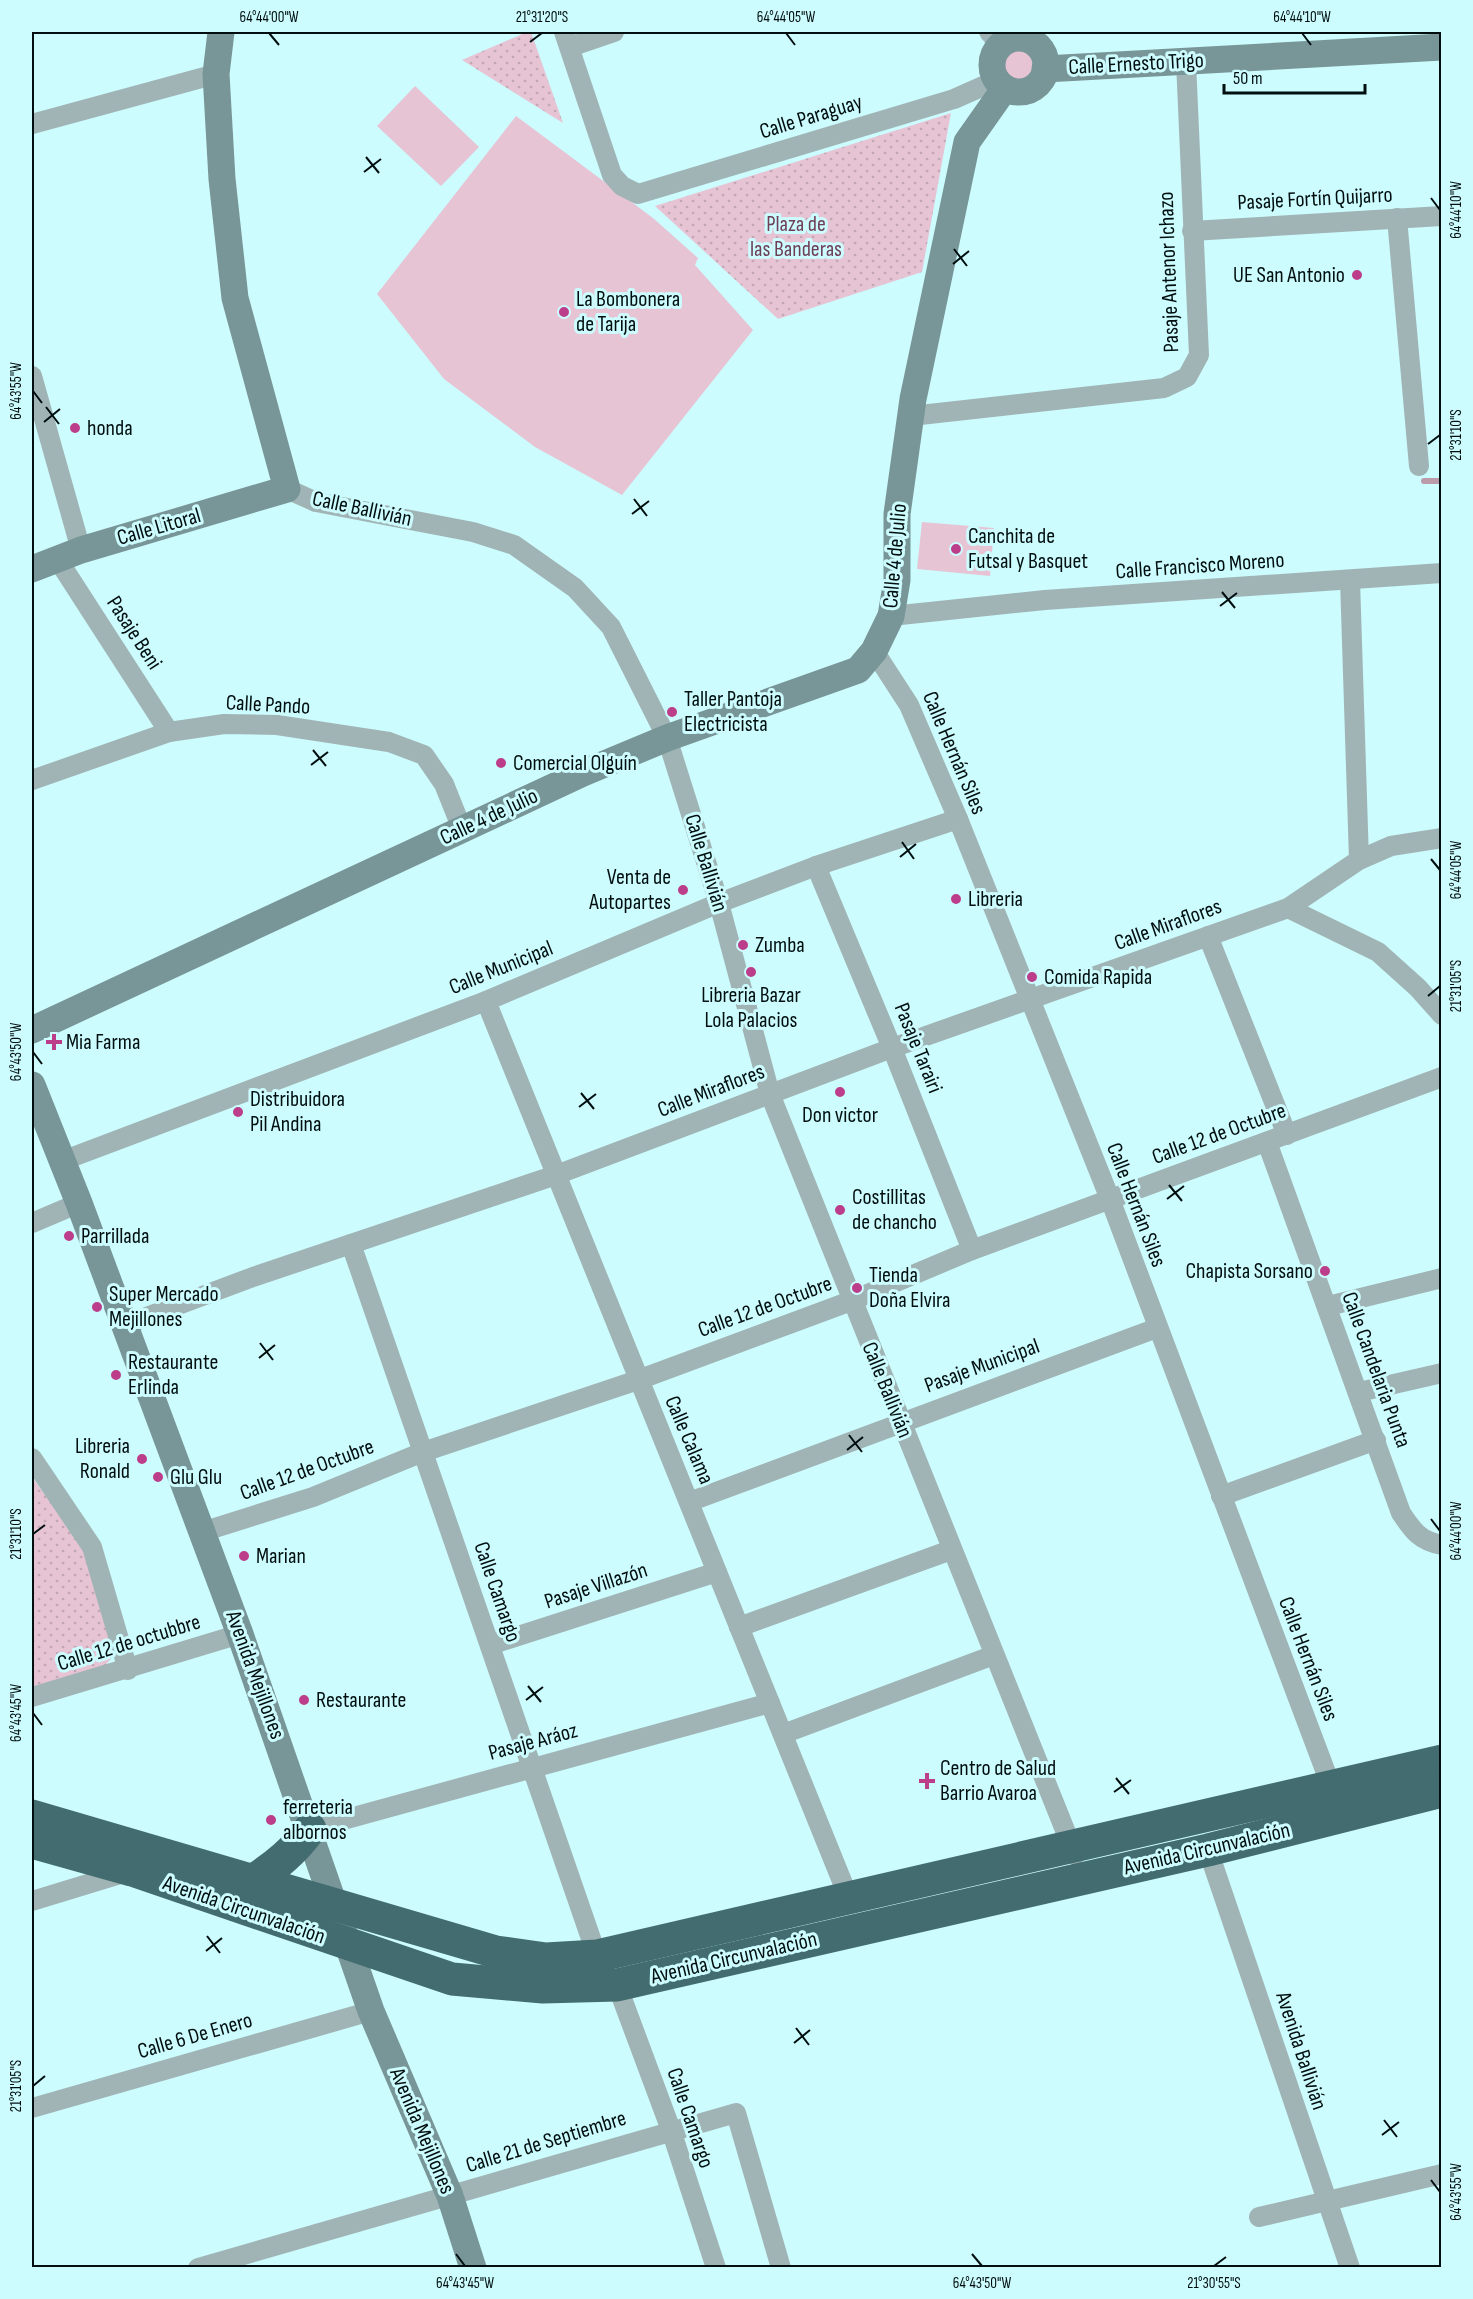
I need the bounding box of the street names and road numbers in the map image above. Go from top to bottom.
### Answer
street label: Calle Ernesto Trigo [1068,47,1204,81]
street label: Calle Paraguay [756,88,866,145]
street label: Pasaje Fortín Quijarro [1237,181,1393,217]
street label: Pasaje Antenor Ichazo [1153,191,1185,353]
street label: Calle Ballivián [310,485,414,533]
street label: Calle Litoral [114,502,204,552]
street label: Calle 4 de Julio [877,503,913,609]
street label: Calle Francisco Moreno [1115,547,1285,585]
street label: Pasaje Beni [100,591,168,675]
street label: Calle Hernán Siles [916,688,992,819]
street label: Calle Pando [225,689,311,721]
street label: Calle 4 de Julio [436,783,542,851]
street label: Calle Ballivián [678,811,734,915]
street label: Calle Miraflores [1111,893,1225,957]
street label: Calle Municipal [445,935,557,1001]
street label: Pasaje Tarairi [888,999,948,1097]
street label: Calle Miraflores [654,1058,768,1124]
street label: Calle 12 de Octubre [1148,1097,1290,1171]
street label: Calle Hernán Siles [1100,1139,1172,1271]
street label: Calle 12 de Octubre [694,1270,836,1344]
street label: Calle Candelaria Punta [1335,1289,1417,1451]
street label: Pasaje Municipal [921,1333,1043,1399]
street label: Calle Ballivián [856,1338,918,1442]
street label: Calle Calama [658,1392,720,1488]
street label: Calle 12 de Octubre [236,1433,378,1507]
street label: Calle Camargo [467,1538,527,1646]
street label: Pasaje Villazón [541,1557,651,1615]
street label: Calle Hernán Siles [1272,1593,1344,1725]
street label: Avenida Mejillones [219,1606,291,1743]
street label: Calle 12 de octubbre [54,1608,204,1678]
street label: Pasaje Aráoz [485,1717,581,1767]
street label: Avenida Circunvalación [1120,1817,1293,1881]
street label: Avenida Circunvalación [158,1869,329,1950]
street label: Avenida Circunvalación [647,1926,820,1990]
street label: Avenida Ballivián [1269,1988,1333,2113]
street label: Calle 6 De Enero [135,2007,255,2065]
street label: Avenida Mejillones [383,2063,461,2198]
street label: Calle Camargo [660,2064,720,2172]
street label: Calle 21 de Septiembre [463,2105,629,2179]

